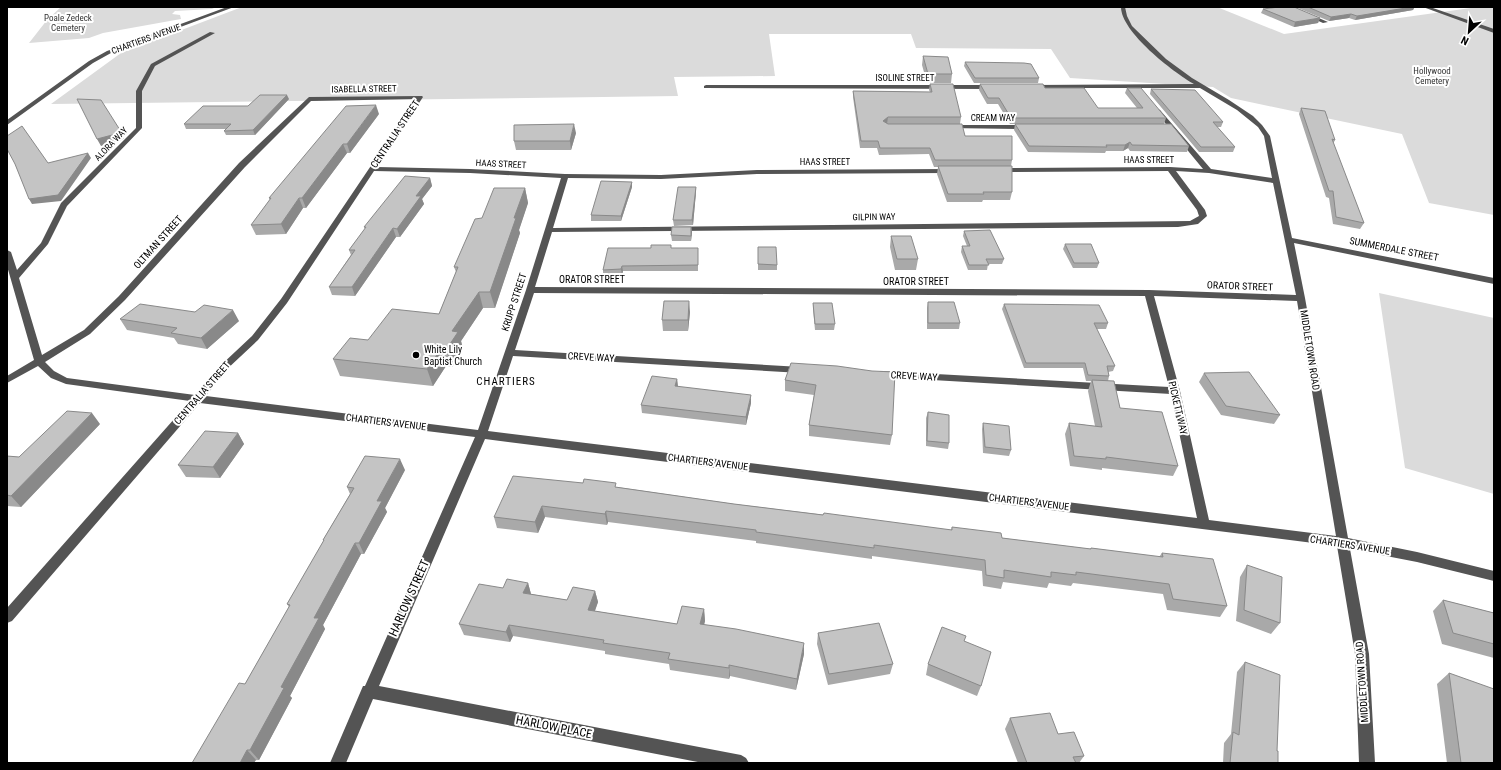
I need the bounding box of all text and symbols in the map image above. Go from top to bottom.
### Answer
north arrow [1449,12,1489,52]
park label: Poale Zedeck Cemetery [44,13,92,33]
street label: CHARTIERS AVENUE [110,22,182,56]
text: N [1459,33,1471,48]
park label: Hollywood Cemetery [1413,66,1451,86]
street label: ISOLINE STREET [876,73,935,83]
street label: ISABELLA STREET [331,83,397,95]
street label: CENTRALIA STREET [368,98,422,170]
street label: CREAM WAY [971,113,1016,123]
street label: ALORA WAY [93,125,130,163]
street label: HAAS STREET [1124,155,1175,165]
street label: HAAS STREET [800,157,851,167]
street label: HAAS STREET [475,158,527,170]
street label: GILPIN WAY [852,212,896,222]
street label: OLTMAN STREET [131,213,185,271]
street label: SUMMERDALE STREET [1349,235,1439,263]
street label: KRUPP STREET [499,271,529,333]
street label: ORATOR STREET [559,274,625,285]
street label: ORATOR STREET [883,276,949,287]
street label: ORATOR STREET [1207,279,1273,293]
street label: MIDDLETOWN ROAD [1298,309,1322,391]
place label: White Lily Baptist Church [424,344,482,367]
marker: White Lily Baptist Church [411,350,421,360]
street label: CREVE WAY [567,350,615,364]
street label: CENTRALIA STREET [172,359,232,427]
street label: CREVE WAY [890,369,938,383]
district label: CHARTIERS [476,375,536,388]
street label: PICKETT WAY [1166,380,1190,437]
street label: CHARTIERS AVENUE [345,412,427,432]
street label: CHARTIERS AVENUE [667,452,749,472]
street label: CHARTIERS AVENUE [988,492,1070,512]
street label: CHARTIERS AVENUE [1309,533,1391,557]
street label: HARLOW STREET [386,558,432,638]
street label: MIDDLETOWN ROAD [1354,641,1370,723]
street label: HARLOW PLACE [515,713,593,741]

